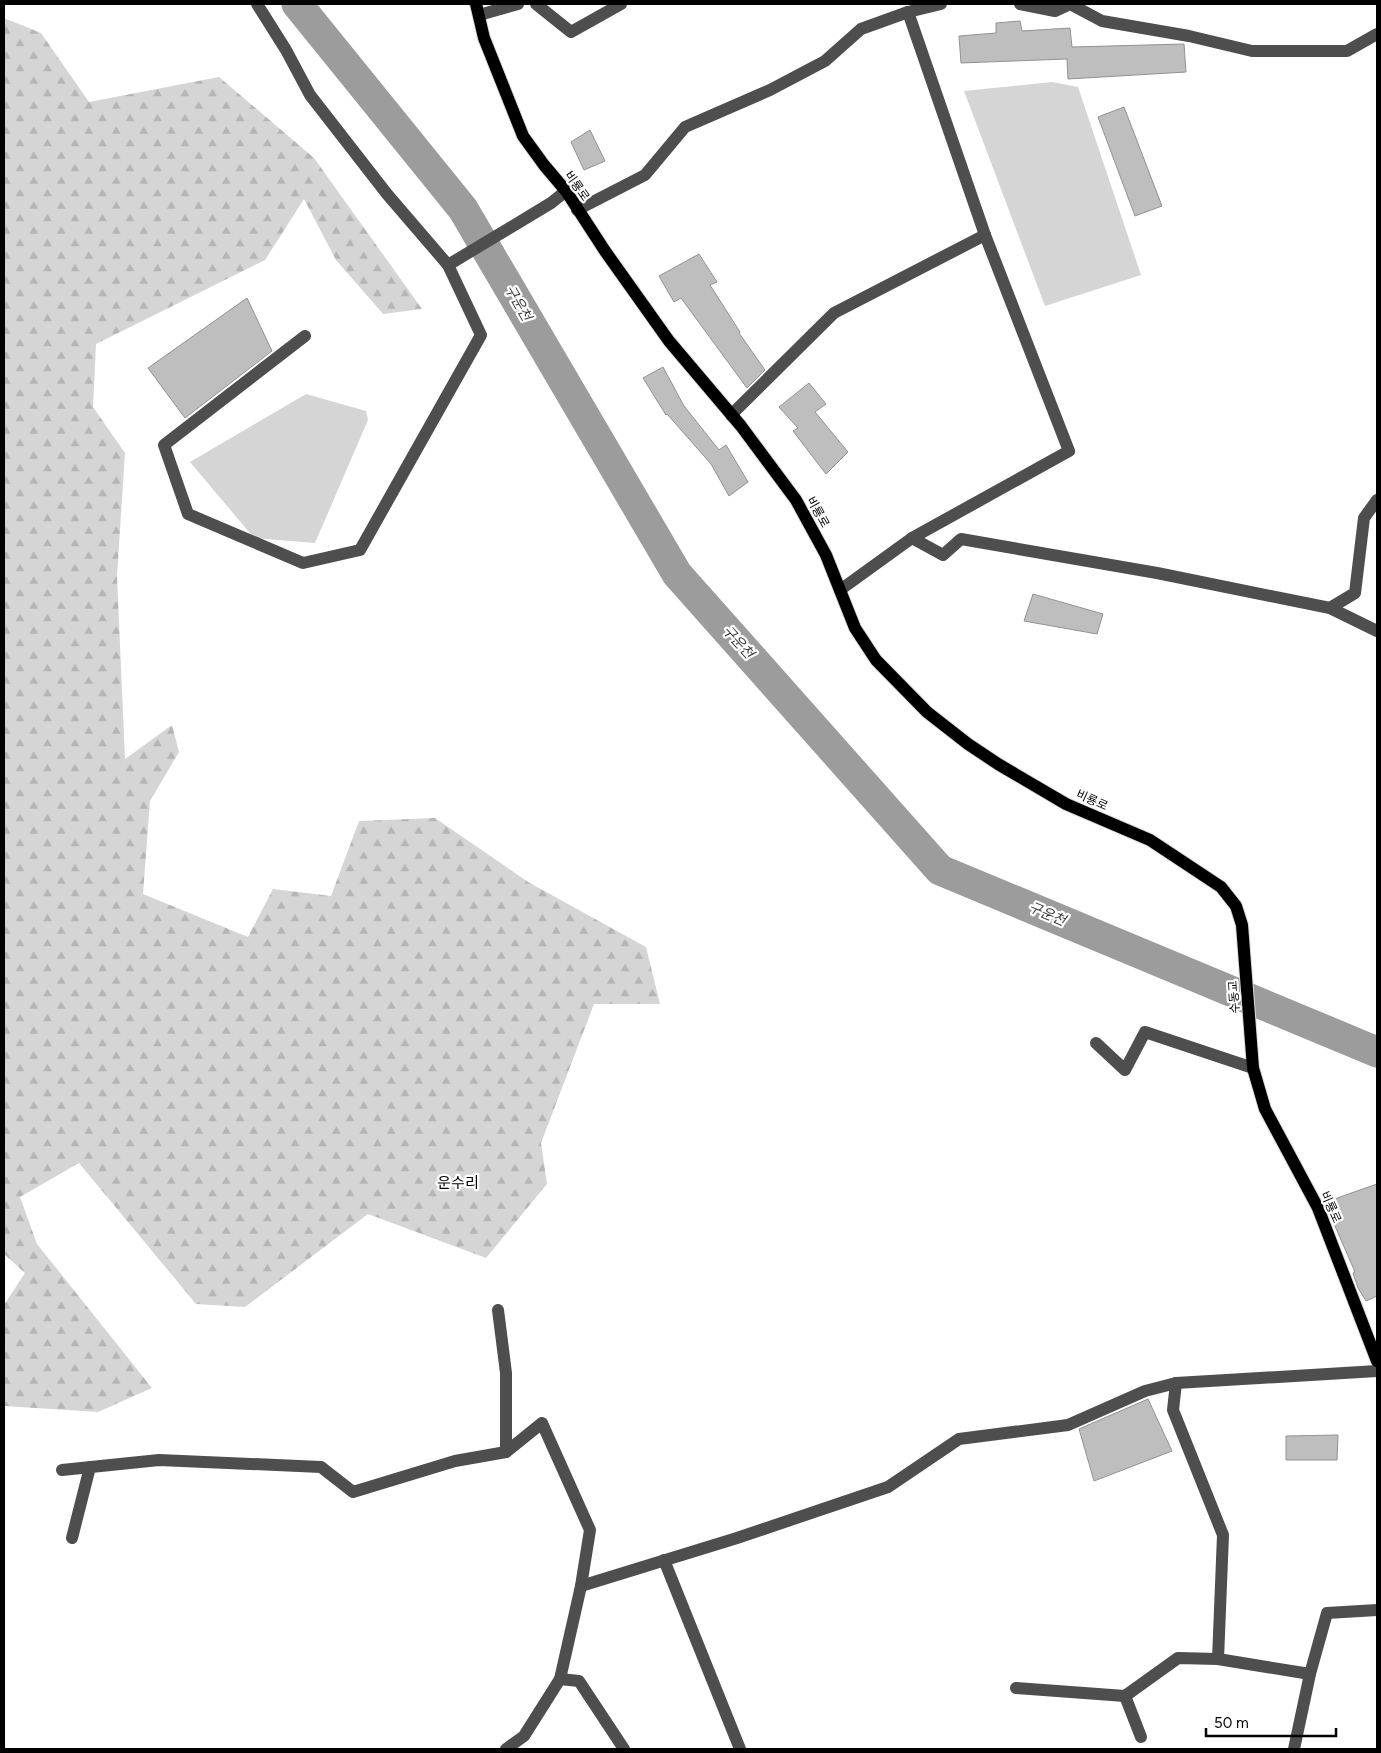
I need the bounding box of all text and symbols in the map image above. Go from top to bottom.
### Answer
street label: 비룡로 [562,168,592,204]
water label: 구운천 [501,282,536,325]
street label: 비룡로 [804,494,832,530]
water label: 구운천 [719,622,758,663]
street label: 비룡로 [1074,787,1110,813]
water label: 구운천 [1026,899,1069,930]
street label: 수동교 [1226,980,1242,1014]
district label: 운수리 [437,1174,479,1192]
street label: 비룡로 [1318,1189,1344,1225]
scale bar [1206,1706,1336,1738]
text: 50 m [1214,1714,1249,1732]

